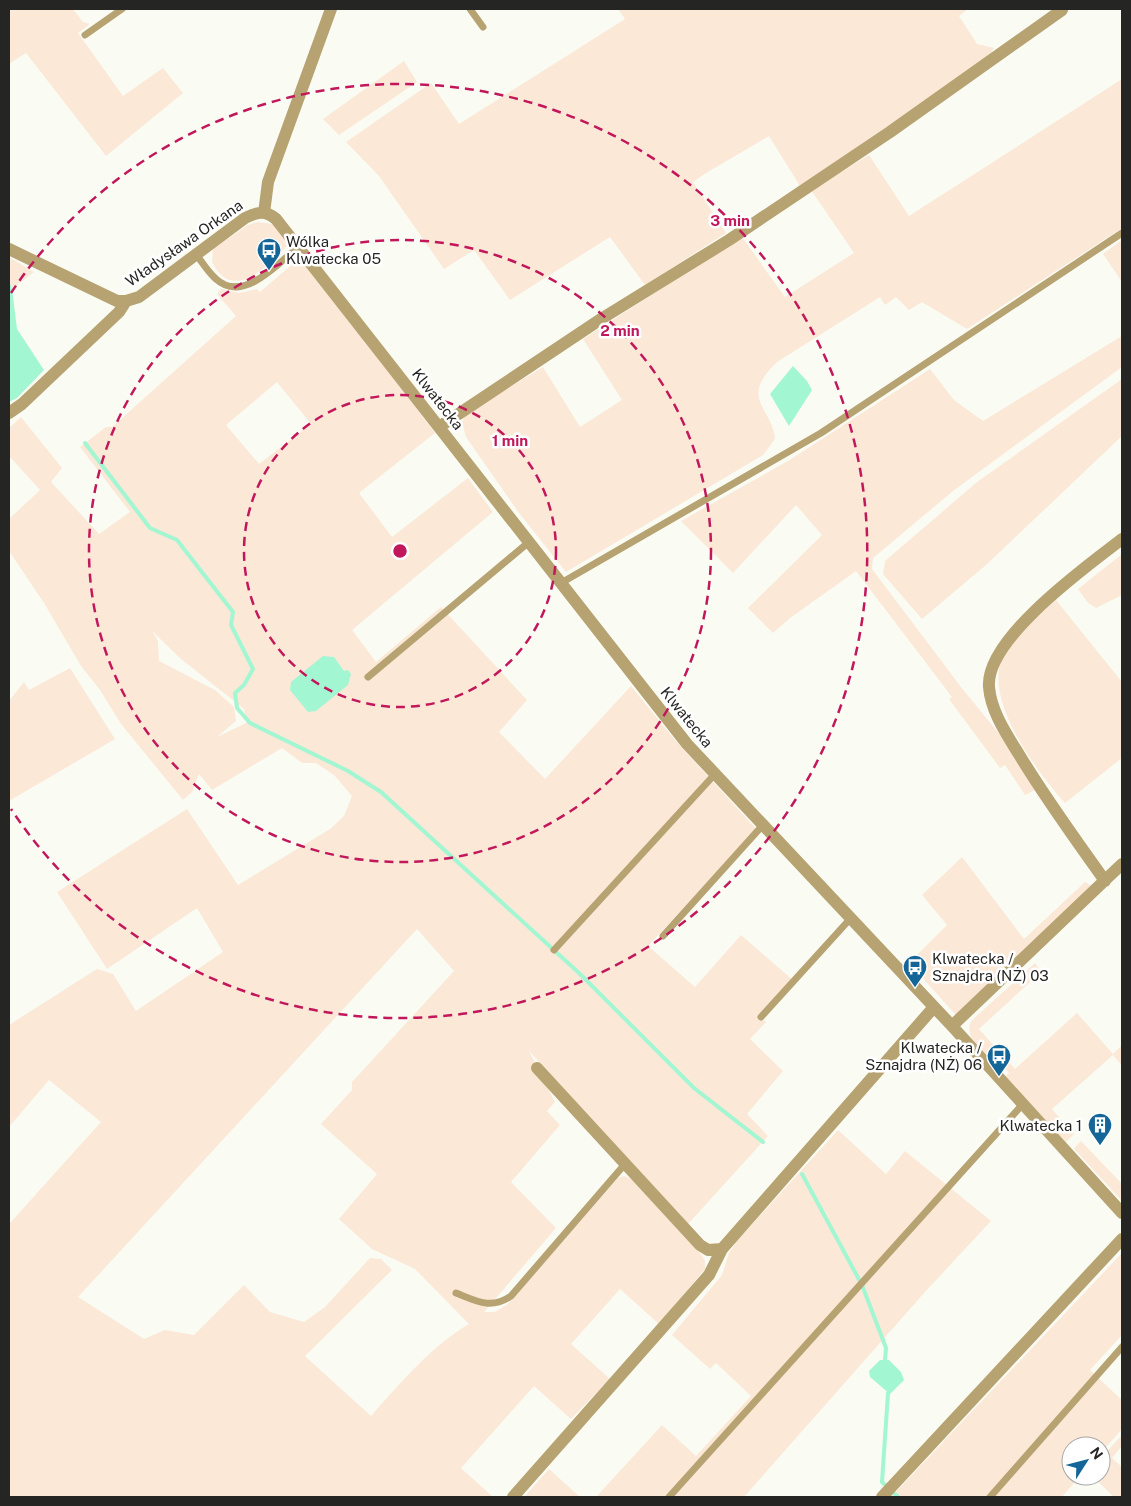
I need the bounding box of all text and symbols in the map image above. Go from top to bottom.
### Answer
street label: Władysława Orkana [122,196,246,290]
text: 3 min [710,212,750,229]
place label: Wólka Klwatecka 05 [286,233,381,267]
bus stop icon: Wólka Klwatecka 05 [256,237,282,271]
text: 2 min [600,322,640,339]
street label: Klwatecka [409,365,467,433]
text: 1 min [492,432,528,449]
centre of rings [391,542,409,560]
street label: Klwatecka [658,683,716,751]
place label: Klwatecka / Sznajdra (NŻ) 03 [932,950,1049,984]
bus stop icon: Klwatecka / Sznajdra (NŻ) 03 [902,954,928,988]
place label: Klwatecka / Sznajdra (NŻ) 06 [865,1039,983,1073]
bus stop icon: Klwatecka / Sznajdra (NŻ) 06 [986,1043,1012,1077]
building icon: Klwatecka 1 [1087,1112,1113,1146]
place label: Klwatecka 1 [1000,1117,1082,1134]
north arrow [1061,1436,1111,1486]
text: N [1087,1444,1106,1462]

